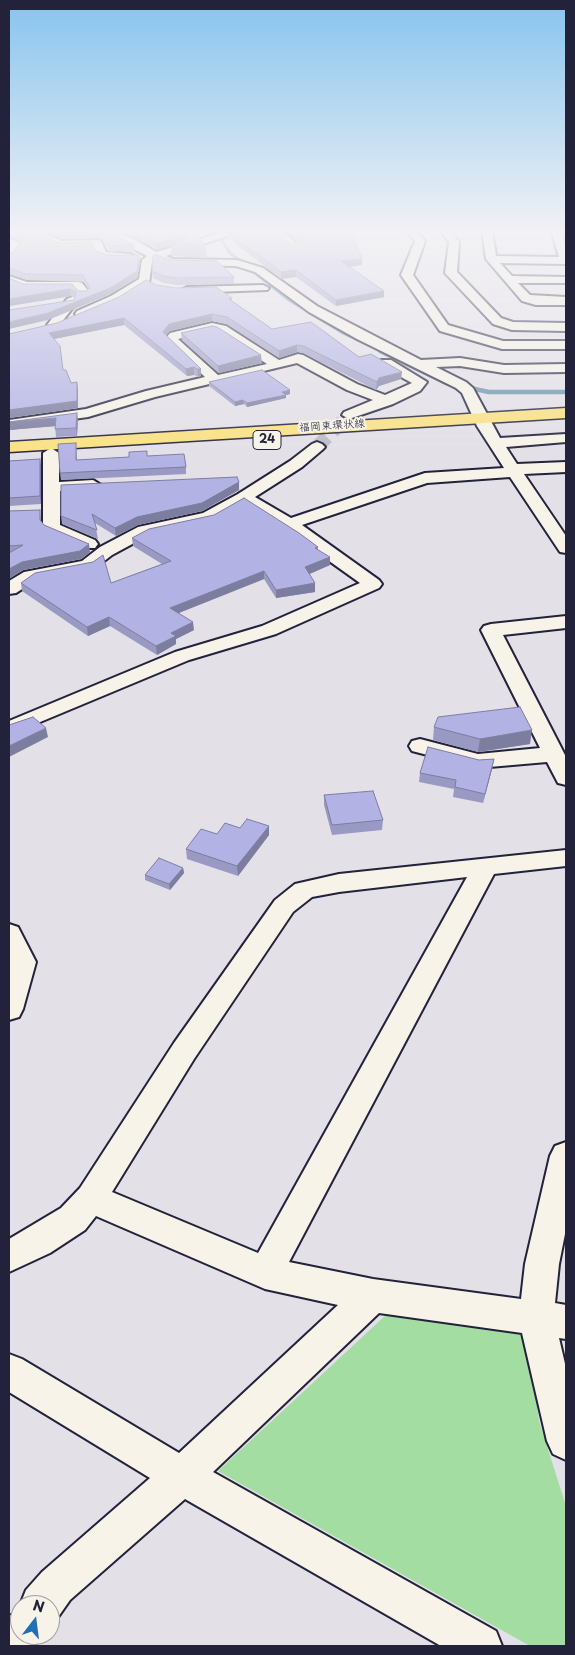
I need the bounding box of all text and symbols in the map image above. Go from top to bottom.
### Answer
street label: 福岡東環状線 [299,417,365,435]
road number: 24 [253,430,281,450]
text: N [31,1594,47,1618]
north arrow [10,1595,60,1645]

